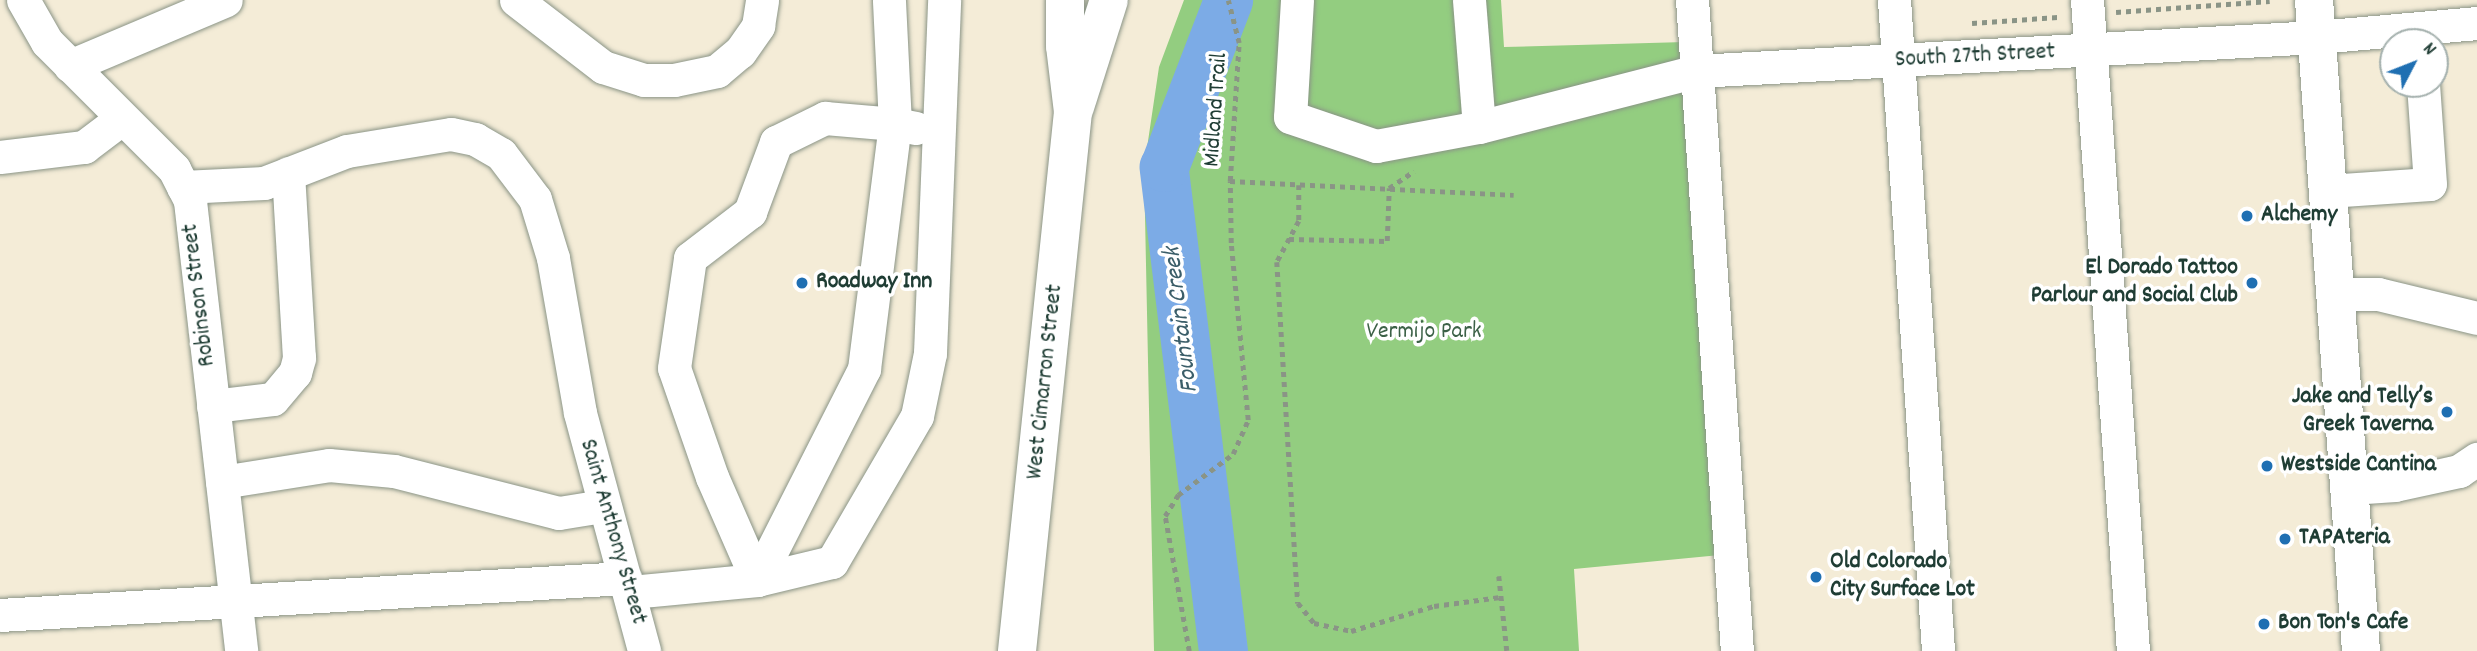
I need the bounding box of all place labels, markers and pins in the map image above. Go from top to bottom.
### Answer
place label: Alchemy [2261,202,2337,230]
marker: Alchemy [2239,208,2255,224]
place label: El Dorado Tattoo Parlour and Social Club [2031,255,2238,311]
place label: Roadway Inn [816,269,932,297]
marker: Roadway Inn [794,275,810,291]
marker: El Dorado Tattoo Parlour and Social Club [2244,275,2260,291]
place label: Jake and Telly’s Greek Taverna [2292,384,2433,440]
marker: Jake and Telly’s Greek Taverna [2439,404,2455,420]
place label: Westside Cantina [2281,452,2436,480]
marker: Westside Cantina [2259,458,2275,474]
place label: TAPAteria [2299,525,2390,553]
marker: TAPAteria [2277,531,2293,547]
place label: Old Colorado City Surface Lot [1830,549,1975,605]
marker: Old Colorado City Surface Lot [1808,569,1824,585]
place label: Bon Ton's Cafe [2278,610,2408,638]
marker: Bon Ton's Cafe [2256,616,2272,632]

